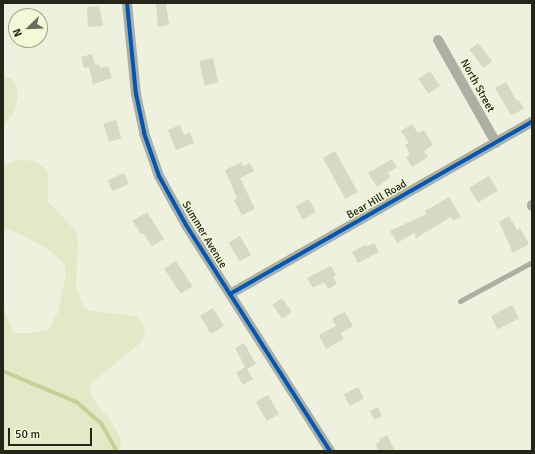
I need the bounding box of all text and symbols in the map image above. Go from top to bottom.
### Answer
north arrow [8,8,48,48]
text: N [10,26,25,39]
street label: North Street [457,57,497,115]
street label: Bear Hill Road [345,178,409,222]
street label: Summer Avenue [179,199,229,271]
scale bar [10,420,94,446]
text: 50 m [15,427,40,442]

